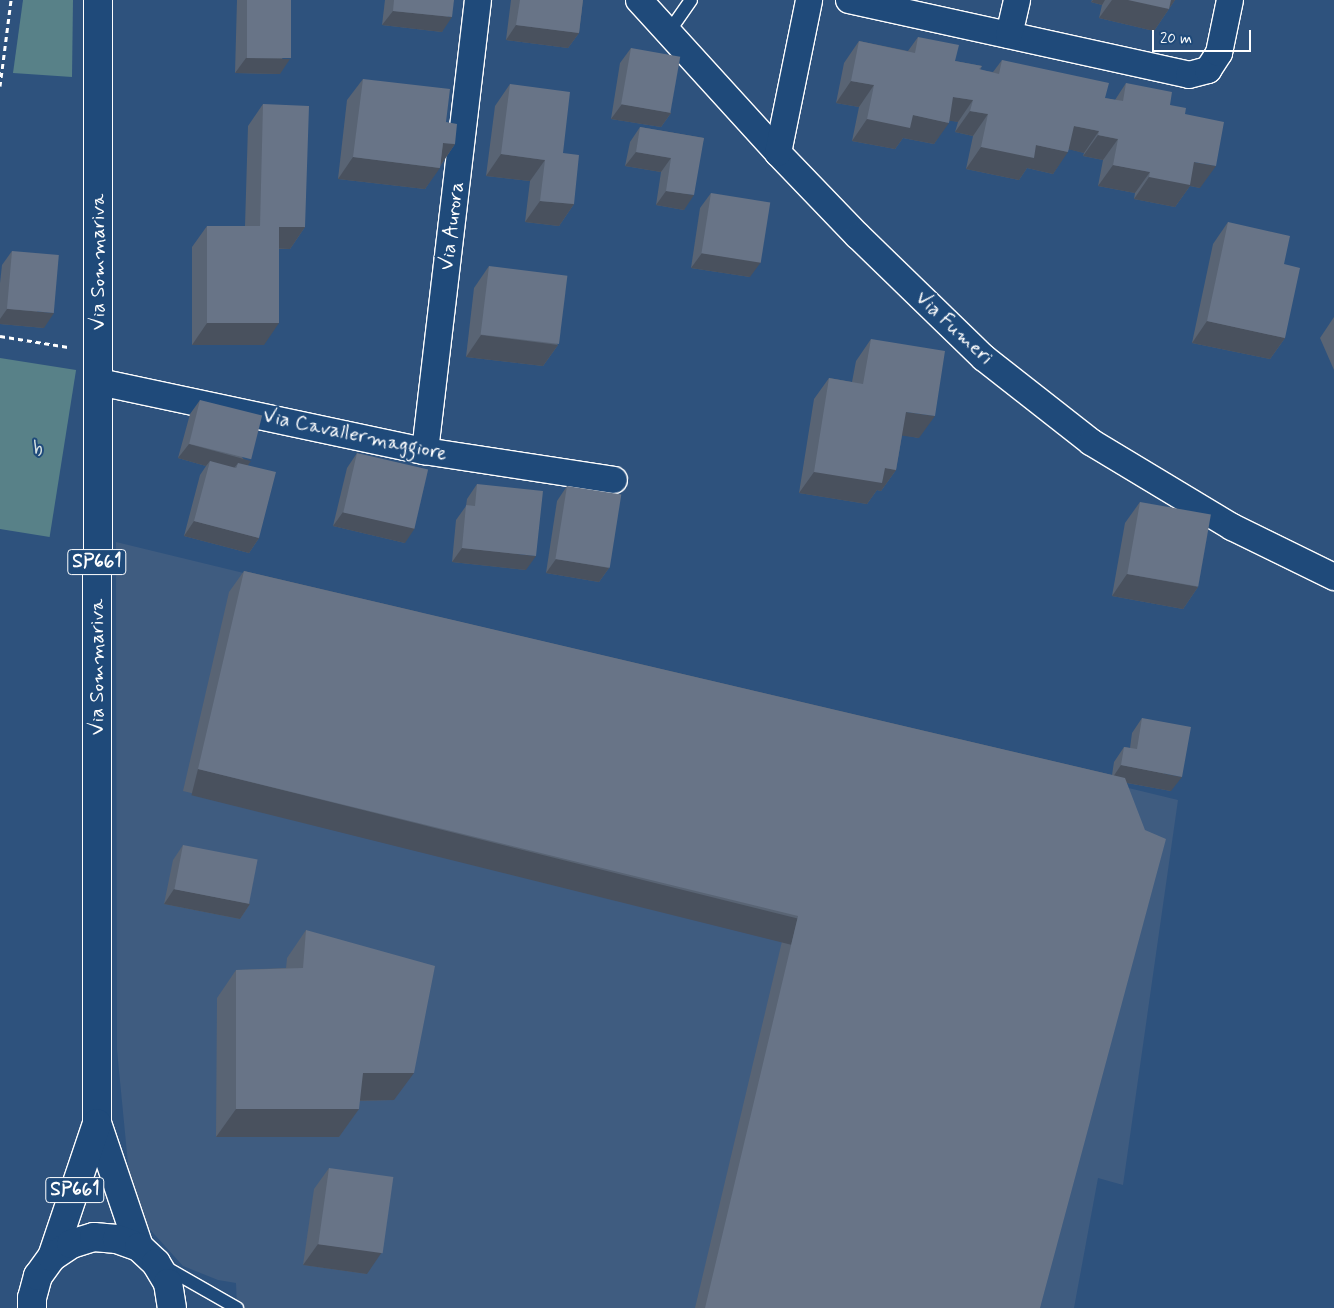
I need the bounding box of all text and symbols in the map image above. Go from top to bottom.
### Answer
scale bar [1154,20,1253,52]
text: 20 m [1160,29,1192,49]
street label: Via Aurora [435,181,469,271]
street label: Via Sommariva [86,195,110,329]
street label: Via Fumeri [911,287,997,369]
street label: Via Cavallermaggiore [263,404,447,466]
park label: b [33,437,43,461]
road number: SP661 [67,546,127,578]
street label: Via Sommariva [85,600,109,734]
road number: SP661 [45,1174,105,1206]

